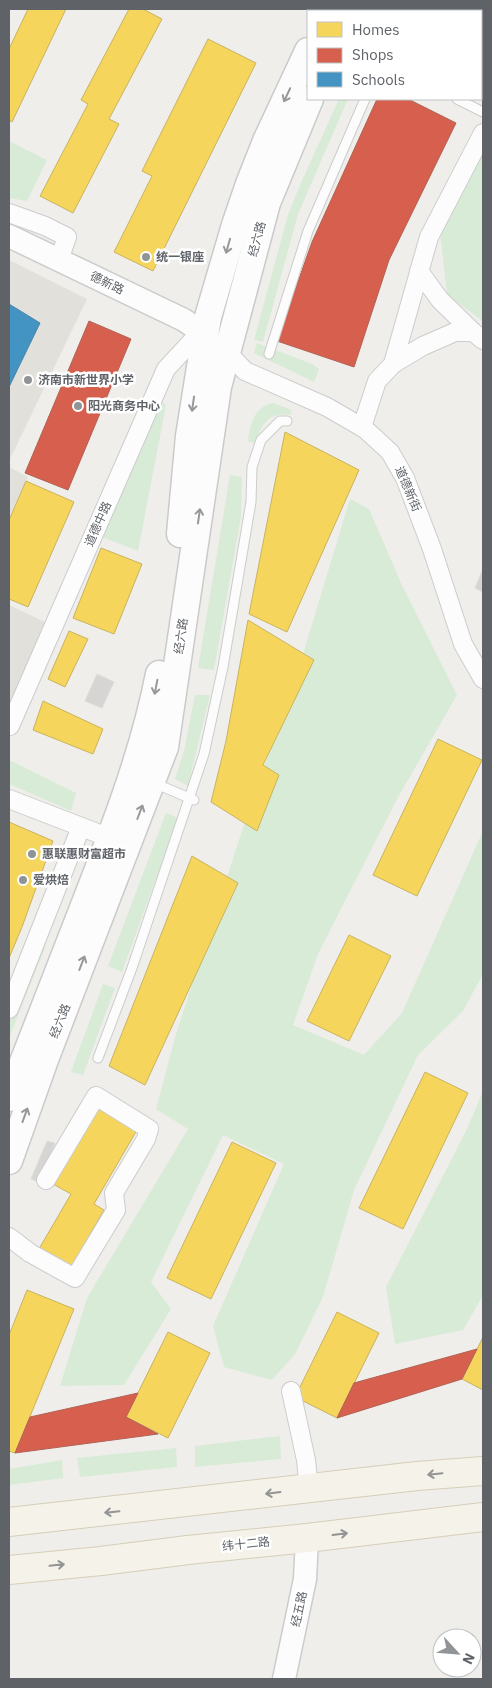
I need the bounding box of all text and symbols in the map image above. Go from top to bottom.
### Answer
legend [307,10,482,100]
text: Homes [352,20,400,39]
text: Shops [352,45,394,64]
text: Schools [352,70,405,89]
one-way arrow [282,87,292,102]
street label: 经六路 [245,220,268,258]
one-way arrow [223,238,233,254]
place label: 统一银座 [156,249,204,264]
marker: 统一银座 [140,251,152,263]
street label: 德新路 [88,268,127,297]
place label: 济南市新世界小学 [38,372,134,387]
marker: 济南市新世界小学 [22,374,34,386]
one-way arrow [188,396,198,412]
place label: 阳光商务中心 [88,398,160,413]
marker: 阳光商务中心 [72,400,84,412]
street label: 道德新街 [392,464,425,514]
street label: 道德中路 [81,499,114,549]
one-way arrow [194,508,204,524]
street label: 经六路 [171,617,190,655]
one-way arrow [151,678,160,694]
one-way arrow [136,804,145,820]
place label: 惠联惠财富超市 [42,846,126,861]
marker: 惠联惠财富超市 [26,848,38,860]
place label: 爱烘焙 [33,872,69,887]
marker: 爱烘焙 [17,874,29,886]
one-way arrow [78,956,87,972]
street label: 经六路 [46,1001,73,1040]
one-way arrow [21,1108,30,1124]
one-way arrow [427,1470,443,1479]
one-way arrow [266,1488,282,1498]
one-way arrow [104,1507,120,1517]
one-way arrow [332,1529,348,1539]
street label: 纬十二路 [221,1534,271,1553]
one-way arrow [49,1561,65,1570]
street label: 经五路 [287,1590,310,1628]
north arrow [432,1628,482,1678]
text: N [458,1650,479,1667]

